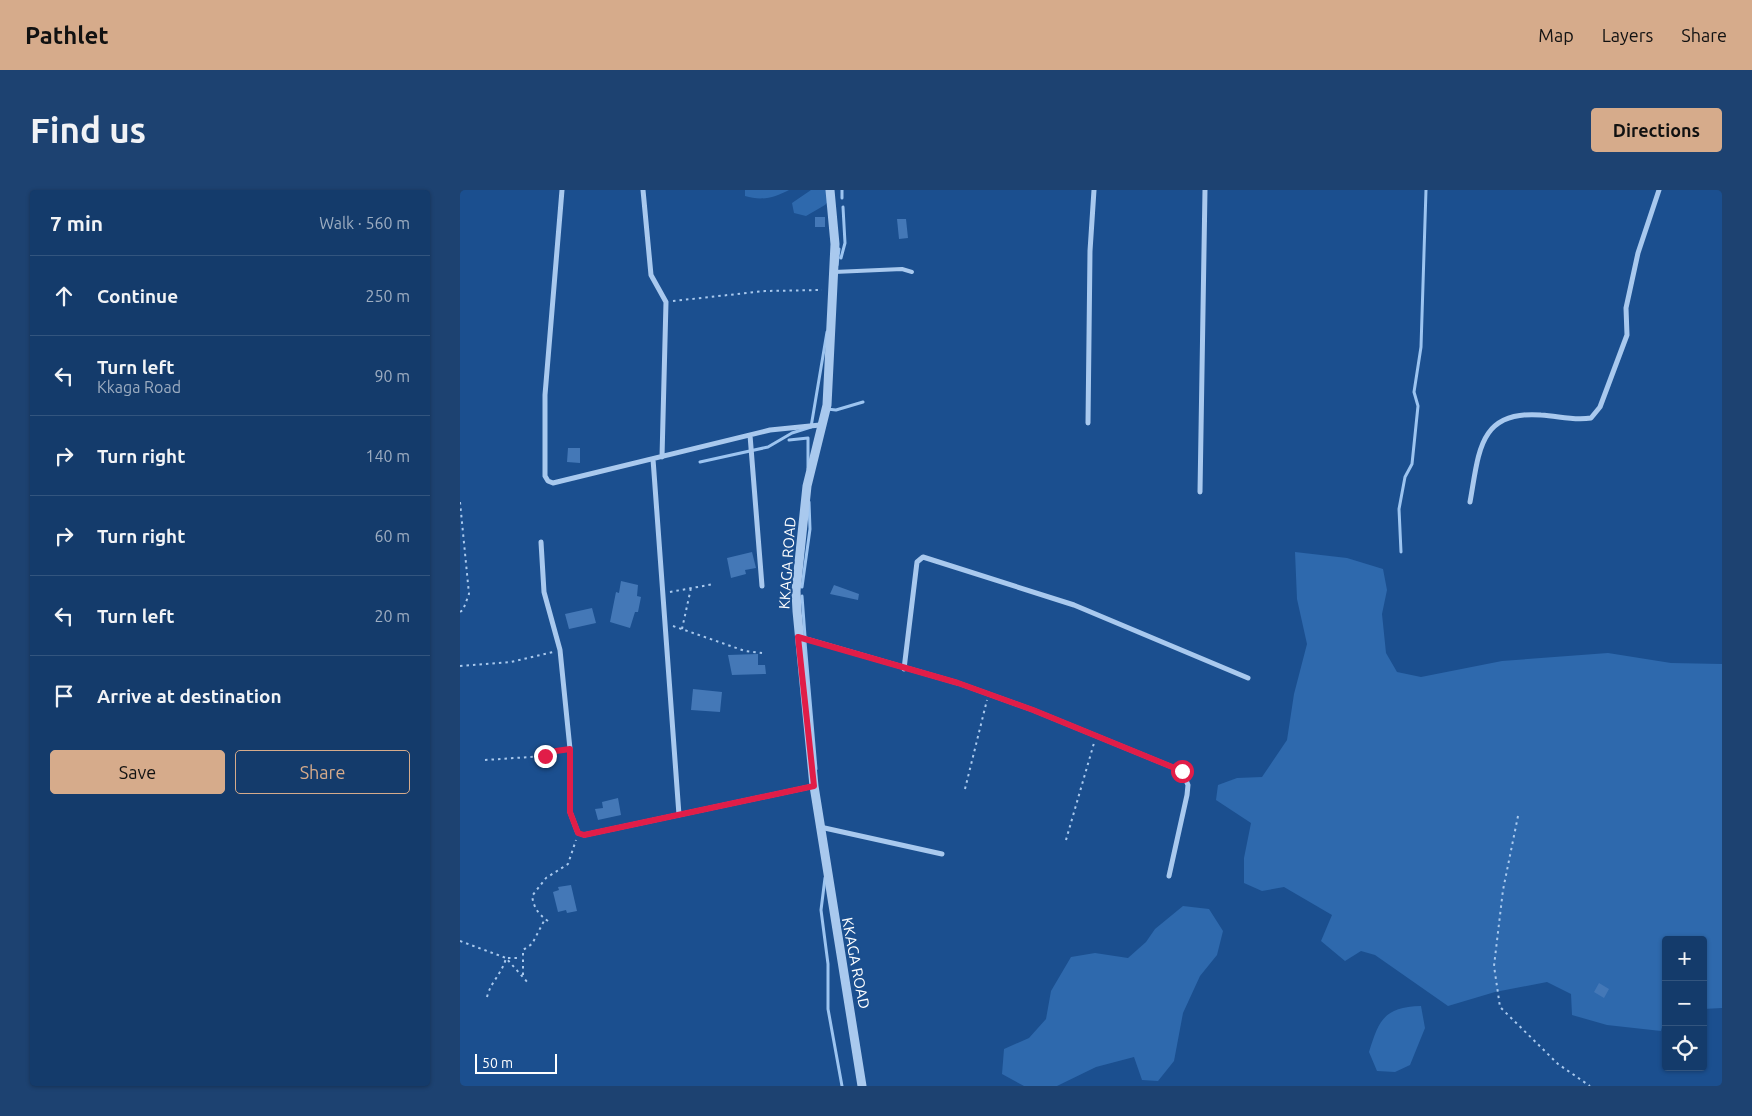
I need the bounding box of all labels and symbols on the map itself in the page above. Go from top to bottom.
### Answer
street label: KKAGA ROAD [775,516,799,610]
route end [534,745,557,768]
route start [1171,760,1194,783]
street label: KKAGA ROAD [839,916,873,1010]
scale bar [475,1051,558,1074]

